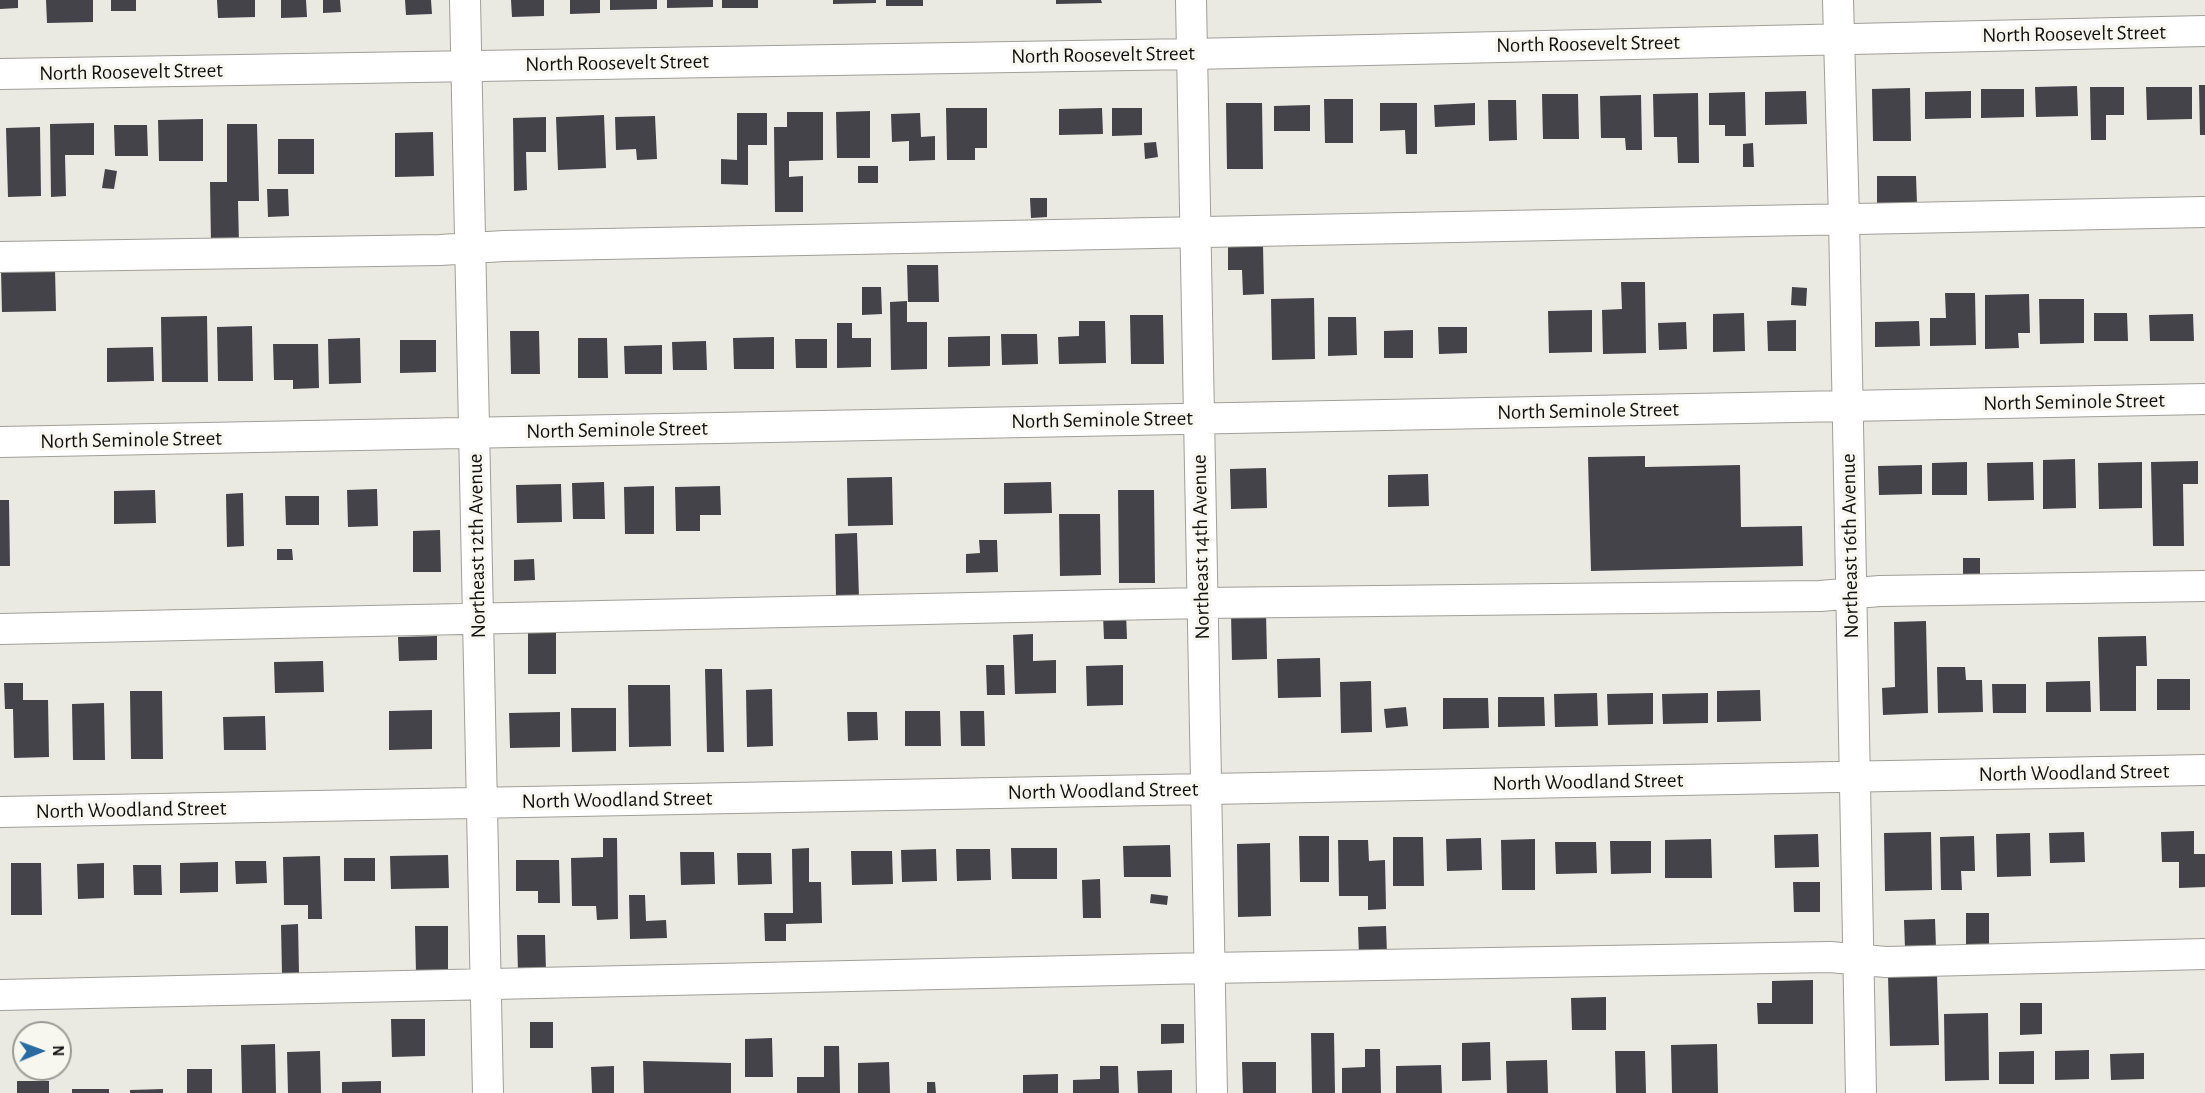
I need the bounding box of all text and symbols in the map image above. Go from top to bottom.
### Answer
street label: North Roosevelt Street [1982,20,2166,48]
street label: North Roosevelt Street [1496,30,1680,58]
street label: North Roosevelt Street [1011,41,1195,69]
street label: North Roosevelt Street [525,49,709,77]
street label: North Roosevelt Street [39,58,223,86]
street label: North Seminole Street [1983,388,2165,416]
street label: North Seminole Street [1497,397,1679,425]
street label: North Seminole Street [1011,406,1193,434]
street label: North Seminole Street [526,416,708,444]
street label: North Seminole Street [40,426,222,454]
street label: Northeast 12th Avenue [463,453,491,639]
street label: Northeast 16th Avenue [1836,453,1864,639]
street label: Northeast 14th Avenue [1187,454,1215,640]
street label: North Woodland Street [1979,759,2169,787]
street label: North Woodland Street [1493,768,1683,796]
street label: North Woodland Street [1008,777,1198,805]
street label: North Woodland Street [522,786,712,814]
street label: North Woodland Street [36,796,226,824]
north arrow [12,1021,72,1081]
text: N [50,1045,66,1056]

